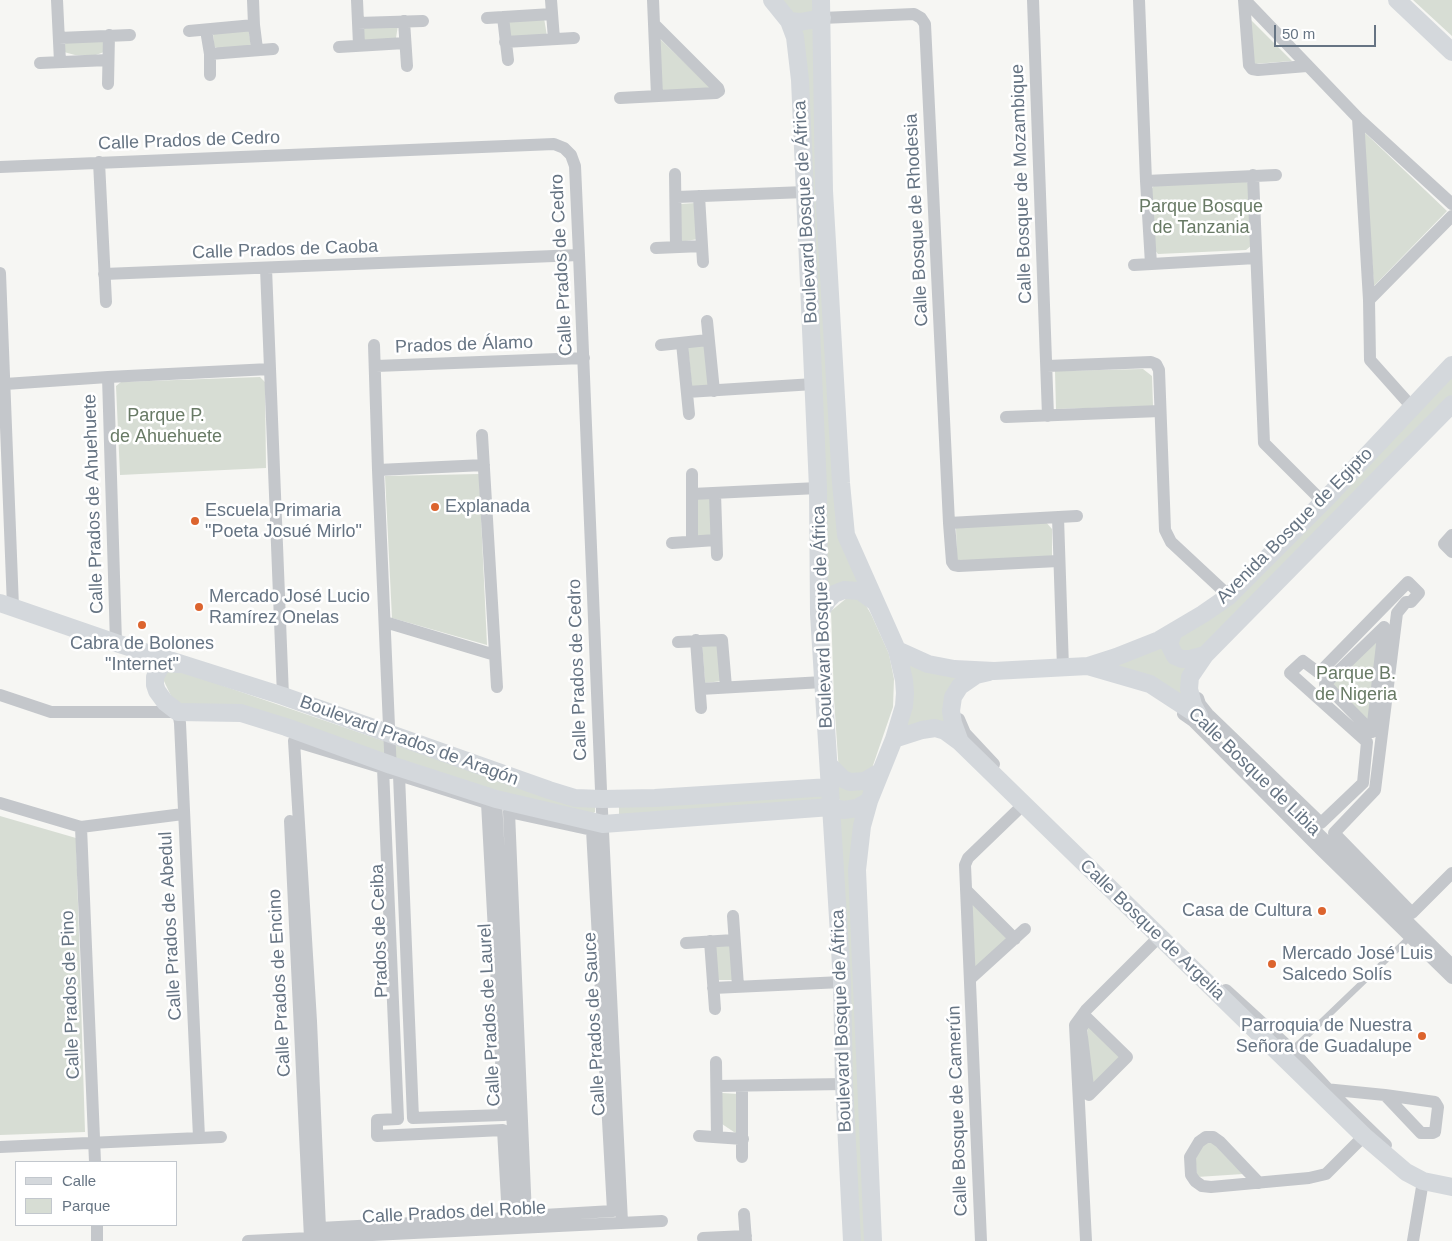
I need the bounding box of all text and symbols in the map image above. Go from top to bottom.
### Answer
scale bar [1277,15,1380,47]
text: 50 m [1282,25,1315,42]
street label: Calle Bosque de Mozambique [1007,64,1037,304]
street label: Boulevard Bosque de África [789,100,823,324]
street label: Calle Bosque de Rhodesia [901,113,933,327]
street label: Calle Prados de Cedro [98,127,280,155]
street label: Calle Prados de Cedro [546,174,578,356]
park label: Parque Bosque de Tanzania [1139,196,1263,238]
street label: Calle Prados de Caoba [192,236,378,264]
street label: Prados de Álamo [395,332,533,358]
street label: Calle Prados de Ahuehuete [79,394,109,614]
park label: Parque P. de Ahuehuete [110,405,222,448]
street label: Avenida Bosque de Egipto [1212,443,1378,609]
place label: Explanada [445,496,530,518]
place label: Escuela Primaria "Poeta Josué Mirlo" [205,500,362,542]
marker: Explanada [429,501,441,513]
street label: Boulevard Bosque de África [808,505,838,729]
marker: Escuela Primaria "Poeta Josué Mirlo" [189,515,201,527]
street label: Calle Prados de Cedro [564,579,592,761]
place label: Mercado José Lucio Ramírez Onelas [209,586,370,628]
marker: Mercado José Lucio Ramírez Onelas [193,601,205,613]
marker: Cabra de Bolones "Internet" [136,619,148,631]
place label: Cabra de Bolones "Internet" [70,633,214,676]
park label: Parque B. de Nigeria [1315,663,1397,706]
street label: Boulevard Prados de Aragón [297,691,521,791]
street label: Calle Bosque de Libia [1184,703,1324,841]
street label: Calle Prados de Abedul [155,831,187,1021]
street label: Calle Bosque de Argelia [1075,855,1229,1005]
street label: Prados de Ceiba [367,864,393,998]
street label: Calle Prados de Encino [264,889,296,1077]
place label: Casa de Cultura [1182,900,1312,922]
marker: Casa de Cultura [1316,905,1328,917]
street label: Boulevard Bosque de África [827,909,857,1133]
street label: Calle Prados de Pino [57,910,85,1080]
street label: Calle Prados de Laurel [474,923,506,1107]
street label: Calle Prados de Sauce [579,932,611,1116]
place label: Mercado José Luis Salcedo Solís [1282,943,1433,986]
marker: Mercado José Luis Salcedo Solís [1266,958,1278,970]
street label: Calle Bosque de Camerún [944,1005,972,1217]
place label: Parroquia de Nuestra Señora de Guadalupe [1236,1015,1412,1058]
marker: Parroquia de Nuestra Señora de Guadalupe [1416,1030,1428,1042]
legend [15,1161,178,1226]
text: Calle [62,1172,96,1189]
text: Parque [62,1197,110,1214]
street label: Calle Prados del Roble [362,1197,546,1229]

